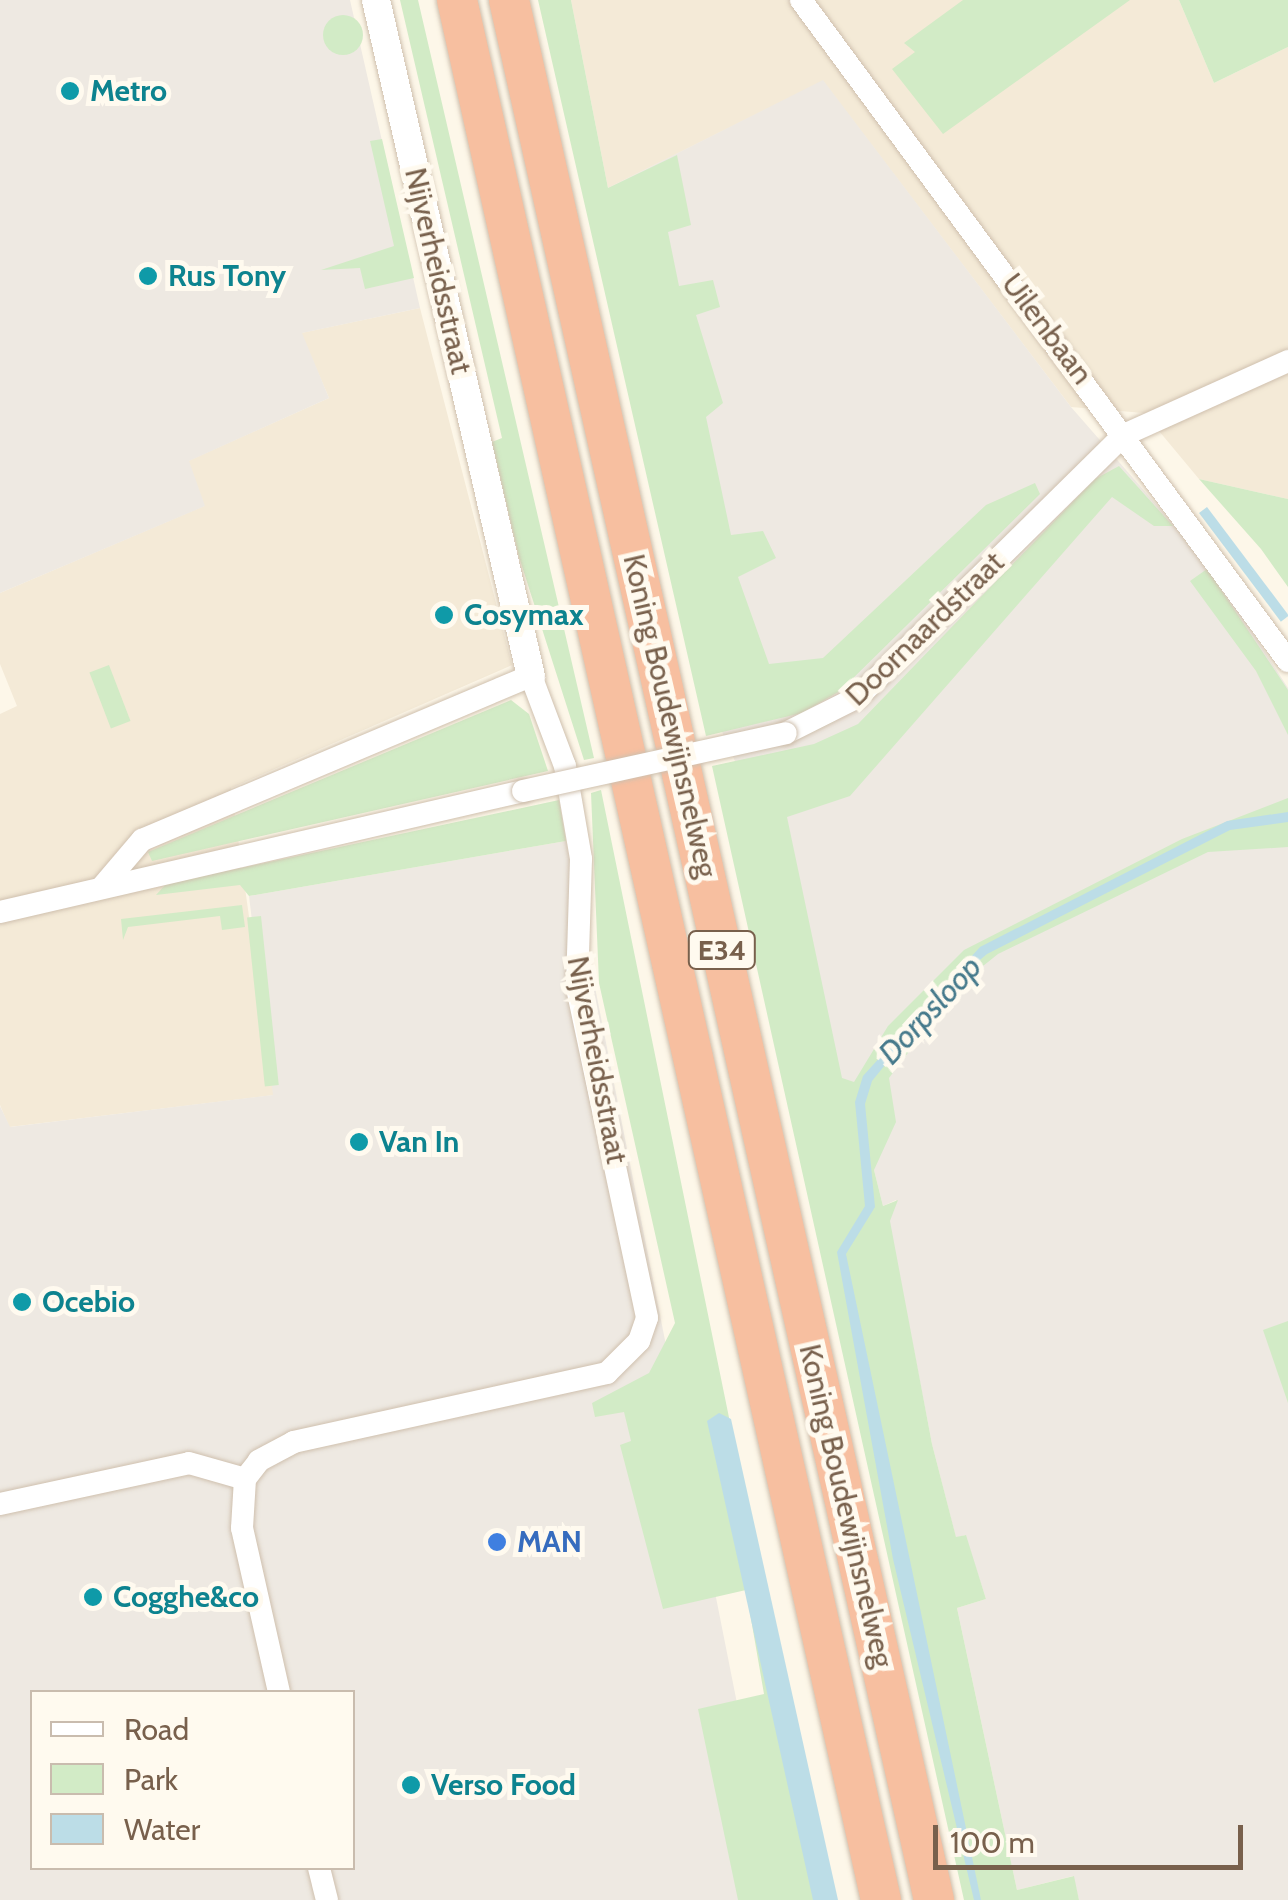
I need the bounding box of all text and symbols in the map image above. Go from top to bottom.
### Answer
place label: Metro [90,73,167,109]
marker: Metro [59,80,81,102]
street label: Nijverheidsstraat [397,164,479,378]
place label: Rus Tony [168,258,286,294]
marker: Rus Tony [137,265,159,287]
street label: Uilenbaan [994,267,1100,391]
street label: Doornaardstraat [838,545,1012,713]
street label: Koning Boudewijnsnelweg [615,551,725,881]
place label: Cosymax [464,597,584,633]
marker: Cosymax [433,604,455,626]
road number: E34 [687,927,757,973]
water label: Dorpsloop [870,948,990,1072]
street label: Nijverheidsstraat [559,953,635,1167]
place label: Van In [379,1124,459,1160]
marker: Van In [348,1131,370,1153]
place label: Ocebio [42,1284,135,1320]
marker: Ocebio [11,1291,33,1313]
street label: Koning Boudewijnsnelweg [791,1341,901,1671]
place label: MAN [517,1524,582,1560]
marker: MAN [486,1531,508,1553]
place label: Cogghe&co [113,1579,259,1615]
marker: Cogghe&co [82,1586,104,1608]
legend [30,1690,355,1870]
text: Road [124,1711,189,1748]
text: Park [124,1761,178,1798]
place label: Verso Food [431,1767,576,1803]
marker: Verso Food [400,1774,422,1796]
scale bar [938,1805,1248,1867]
text: Water [124,1811,200,1848]
text: 100 m [950,1824,1035,1861]

